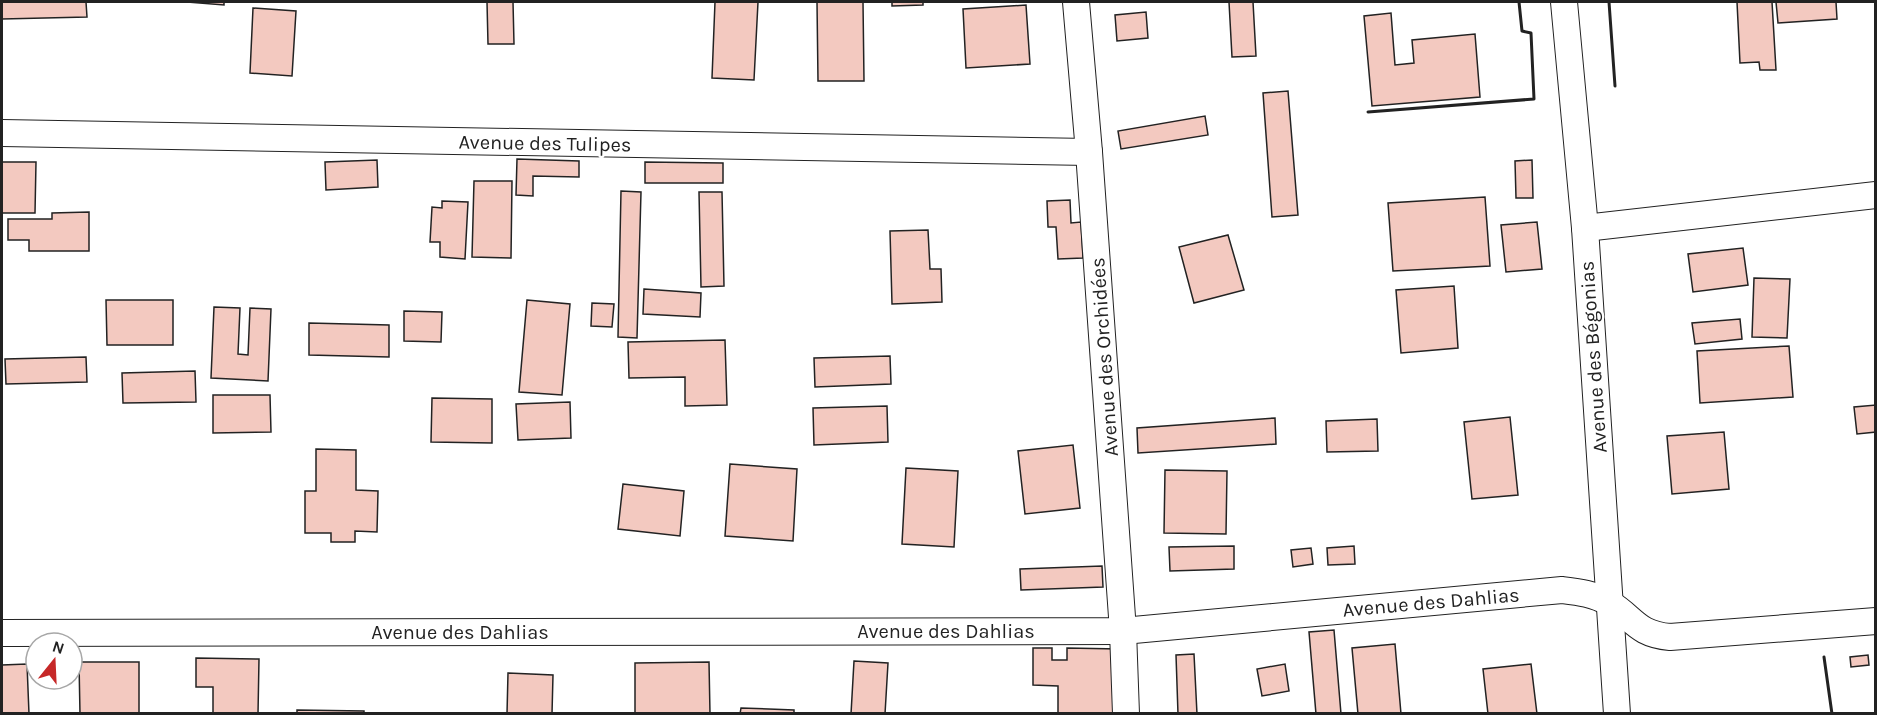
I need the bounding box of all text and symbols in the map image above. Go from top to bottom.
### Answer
street label: Avenue des Tulipes [458,130,632,157]
street label: Avenue des Orchidées [1086,257,1123,457]
street label: Avenue des Bégonias [1575,260,1612,454]
street label: Avenue des Dahlias [1342,583,1520,622]
street label: Avenue des Dahlias [857,620,1035,643]
street label: Avenue des Dahlias [371,621,549,644]
north arrow [24,631,84,691]
text: N [50,636,67,658]

